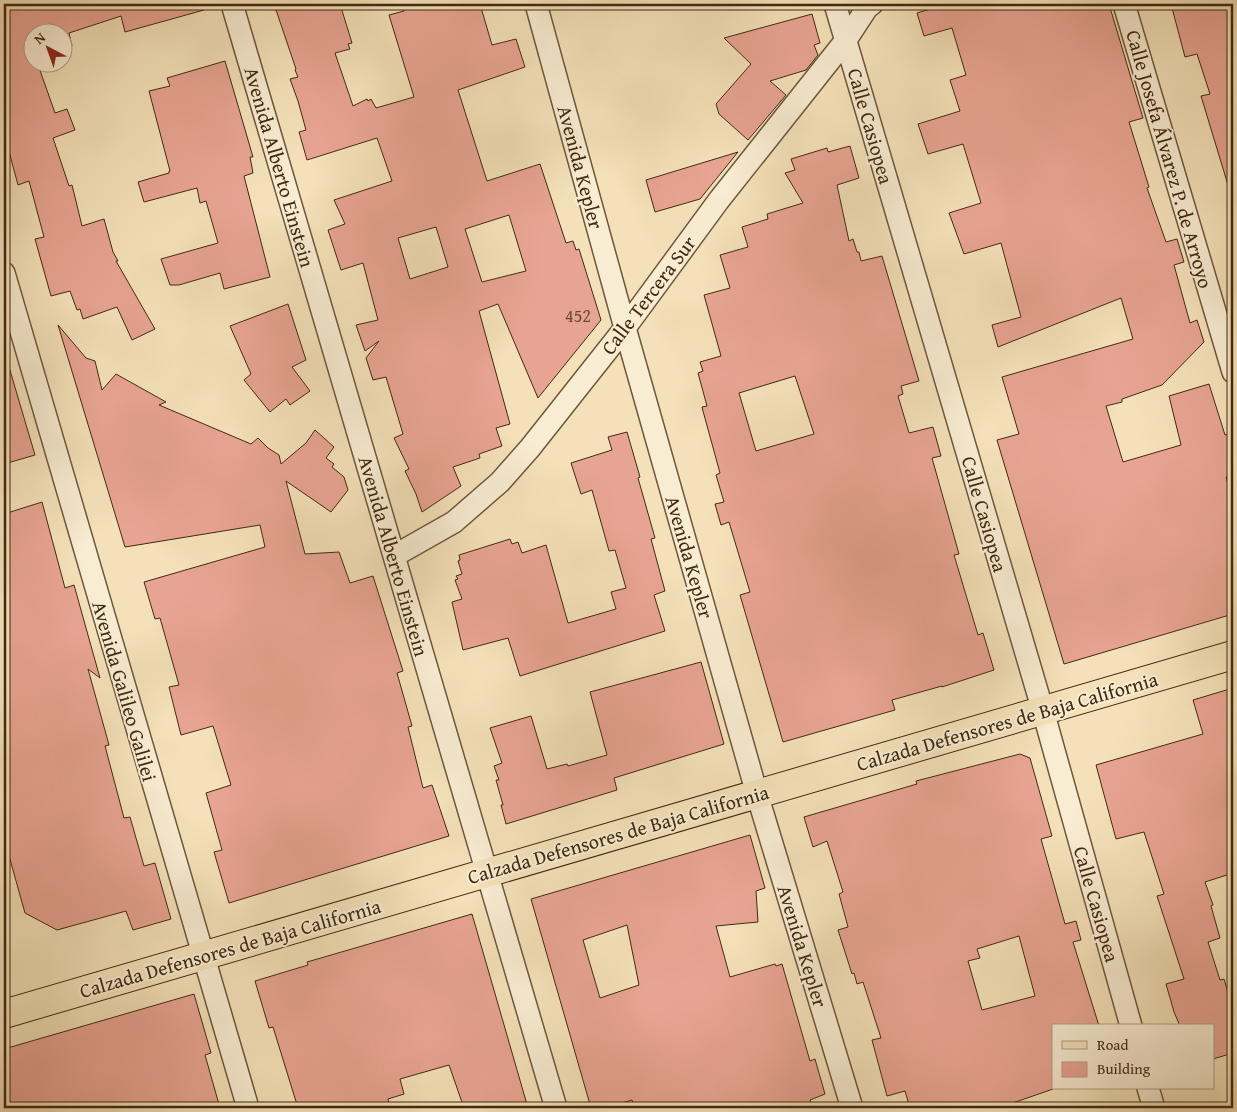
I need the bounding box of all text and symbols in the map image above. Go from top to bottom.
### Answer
north arrow [22,22,72,72]
street label: Calle Josefa Álvarez P. de Arroyo [1119,26,1221,292]
text: N [29,27,50,49]
street label: Avenida Alberto Einstein [238,64,322,270]
street label: Calle Casiopea [841,65,901,188]
street label: Avenida Kepler [551,102,611,232]
street label: Calle Tercera Sur [594,230,702,360]
house number: 452 [565,302,591,329]
street label: Avenida Alberto Einstein [352,453,436,659]
street label: Calle Casiopea [955,453,1015,576]
street label: Avenida Kepler [659,492,721,622]
street label: Avenida Galileo Galilei [85,597,165,785]
street label: Calzada Defensores de Baja California [853,664,1162,778]
street label: Calzada Defensores de Baja California [464,777,773,891]
street label: Calle Casiopea [1067,843,1127,966]
street label: Avenida Kepler [771,881,835,1011]
street label: Calzada Defensores de Baja California [76,891,385,1005]
legend [1052,1024,1214,1090]
text: Road [1097,1034,1128,1055]
text: Building [1097,1058,1151,1079]

